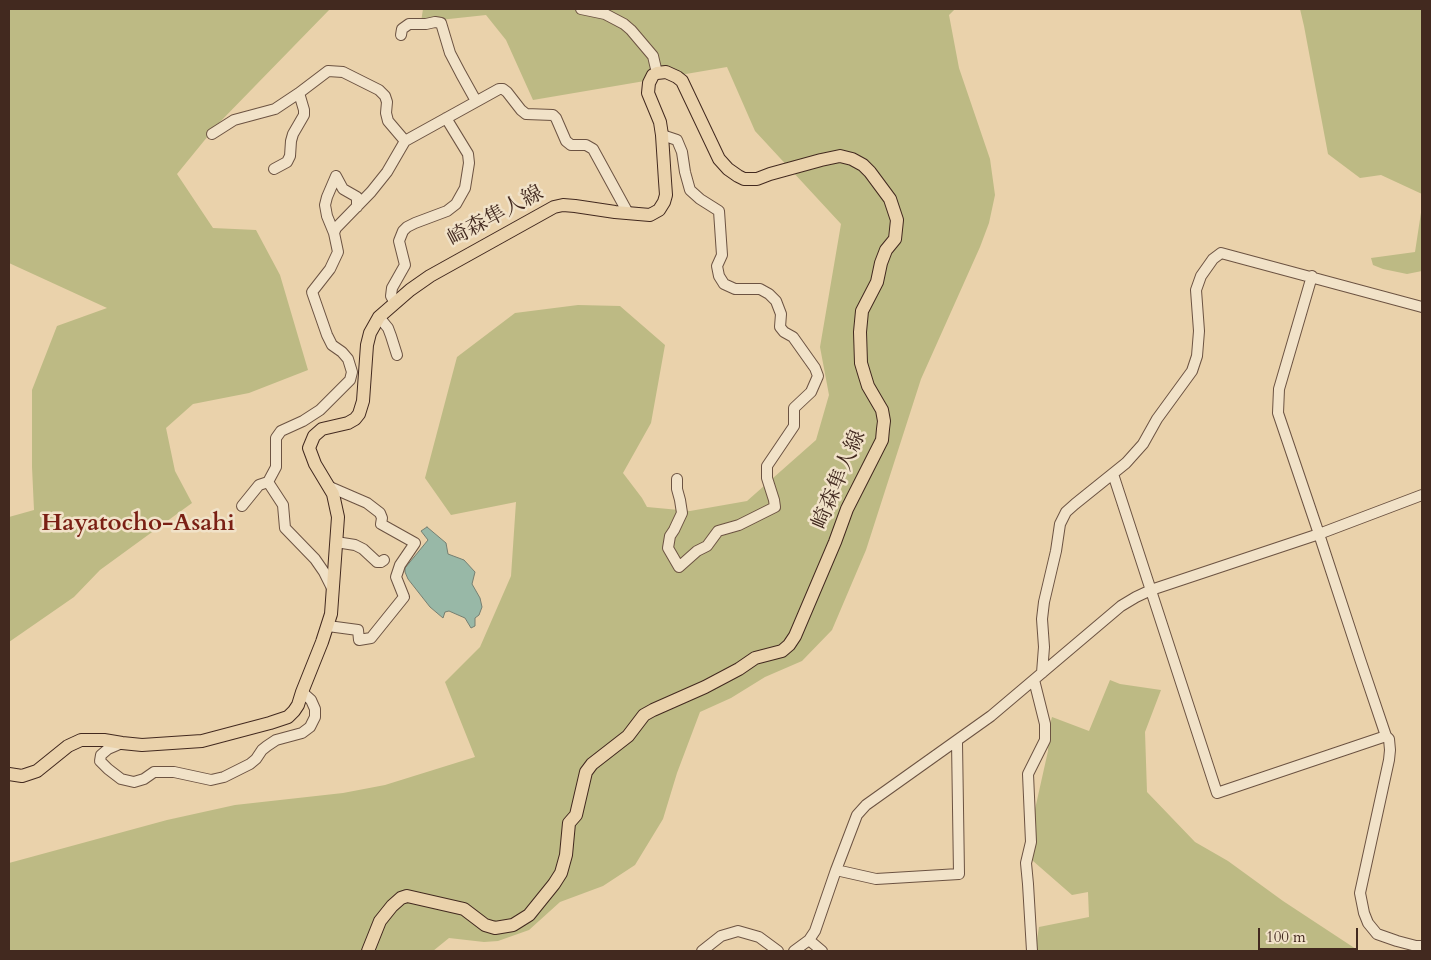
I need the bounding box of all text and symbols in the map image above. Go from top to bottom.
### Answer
street label: 崎森隼人線 [444,181,548,253]
street label: 崎森隼人線 [808,427,872,533]
district label: Hayatocho-Asahi [41,510,235,538]
scale bar [1261,918,1361,950]
text: 100 m [1266,927,1306,947]

